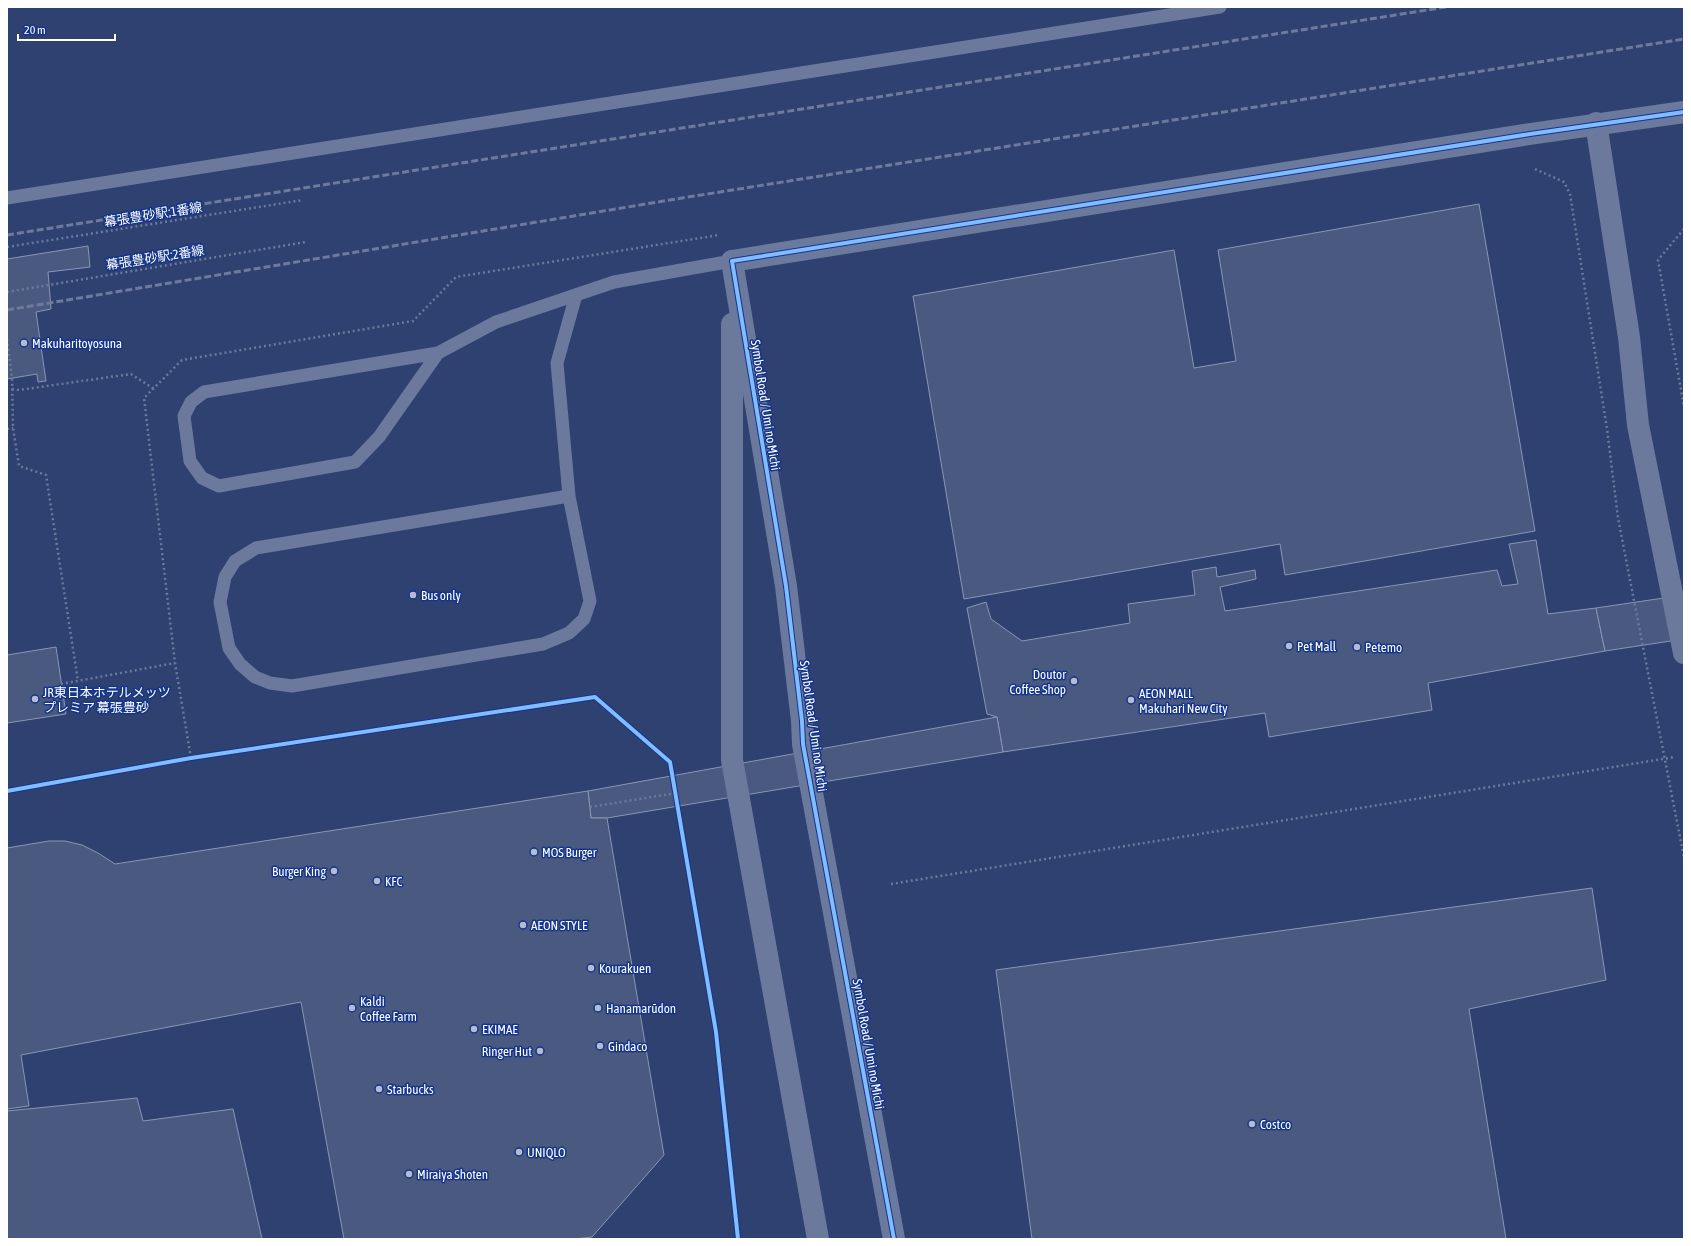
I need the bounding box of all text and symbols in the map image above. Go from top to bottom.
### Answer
scale bar [18,16,115,42]
text: 20 m [24,23,46,37]
street label: 幕張豊砂駅;1番線 [103,199,203,230]
street label: 幕張豊砂駅;2番線 [105,242,205,273]
place label: Makuharitoyosuna [32,336,122,351]
marker: Makuharitoyosuna [19,338,29,348]
street label: Symbol Road / Umi no Michi [748,339,783,472]
place label: Bus only [421,588,462,603]
marker: Bus only [408,590,418,600]
place label: Pet Mall [1297,639,1337,654]
place label: Petemo [1365,640,1402,655]
marker: Pet Mall [1284,641,1294,651]
marker: Petemo [1352,642,1362,652]
street label: Symbol Road / Umi no Michi [797,660,830,793]
place label: Doutor Coffee Shop [1009,667,1066,697]
marker: Doutor Coffee Shop [1069,676,1079,686]
place label: JR東日本ホテルメッツ プレミア 幕張豊砂 [43,685,171,715]
place label: AEON MALL Makuhari New City [1139,686,1228,716]
marker: JR東日本ホテルメッツ プレミア 幕張豊砂 [30,694,40,704]
marker: AEON MALL Makuhari New City [1126,695,1136,705]
place label: MOS Burger [542,845,597,860]
marker: MOS Burger [529,847,539,857]
place label: Burger King [272,864,326,879]
marker: Burger King [329,866,339,876]
place label: KFC [385,874,403,889]
marker: KFC [372,876,382,886]
place label: AEON STYLE [531,918,588,933]
marker: AEON STYLE [518,920,528,930]
place label: Kourakuen [599,961,651,976]
marker: Kourakuen [586,963,596,973]
street label: Symbol Road / Umi no Michi [850,978,887,1110]
place label: Kaldi Coffee Farm [360,994,417,1024]
place label: Hanamarūdon [606,1001,676,1016]
marker: Kaldi Coffee Farm [347,1003,357,1013]
marker: Hanamarūdon [593,1003,603,1013]
place label: EKIMAE [482,1022,518,1037]
marker: EKIMAE [469,1024,479,1034]
place label: Gindaco [608,1039,647,1054]
marker: Gindaco [595,1041,605,1051]
place label: Ringer Hut [482,1044,532,1059]
marker: Ringer Hut [535,1046,545,1056]
place label: Starbucks [387,1082,434,1097]
marker: Starbucks [374,1084,384,1094]
place label: Costco [1260,1117,1291,1132]
marker: Costco [1247,1119,1257,1129]
place label: UNIQLO [527,1145,566,1160]
marker: UNIQLO [514,1147,524,1157]
place label: Miraiya Shoten [417,1167,488,1182]
marker: Miraiya Shoten [404,1169,414,1179]

